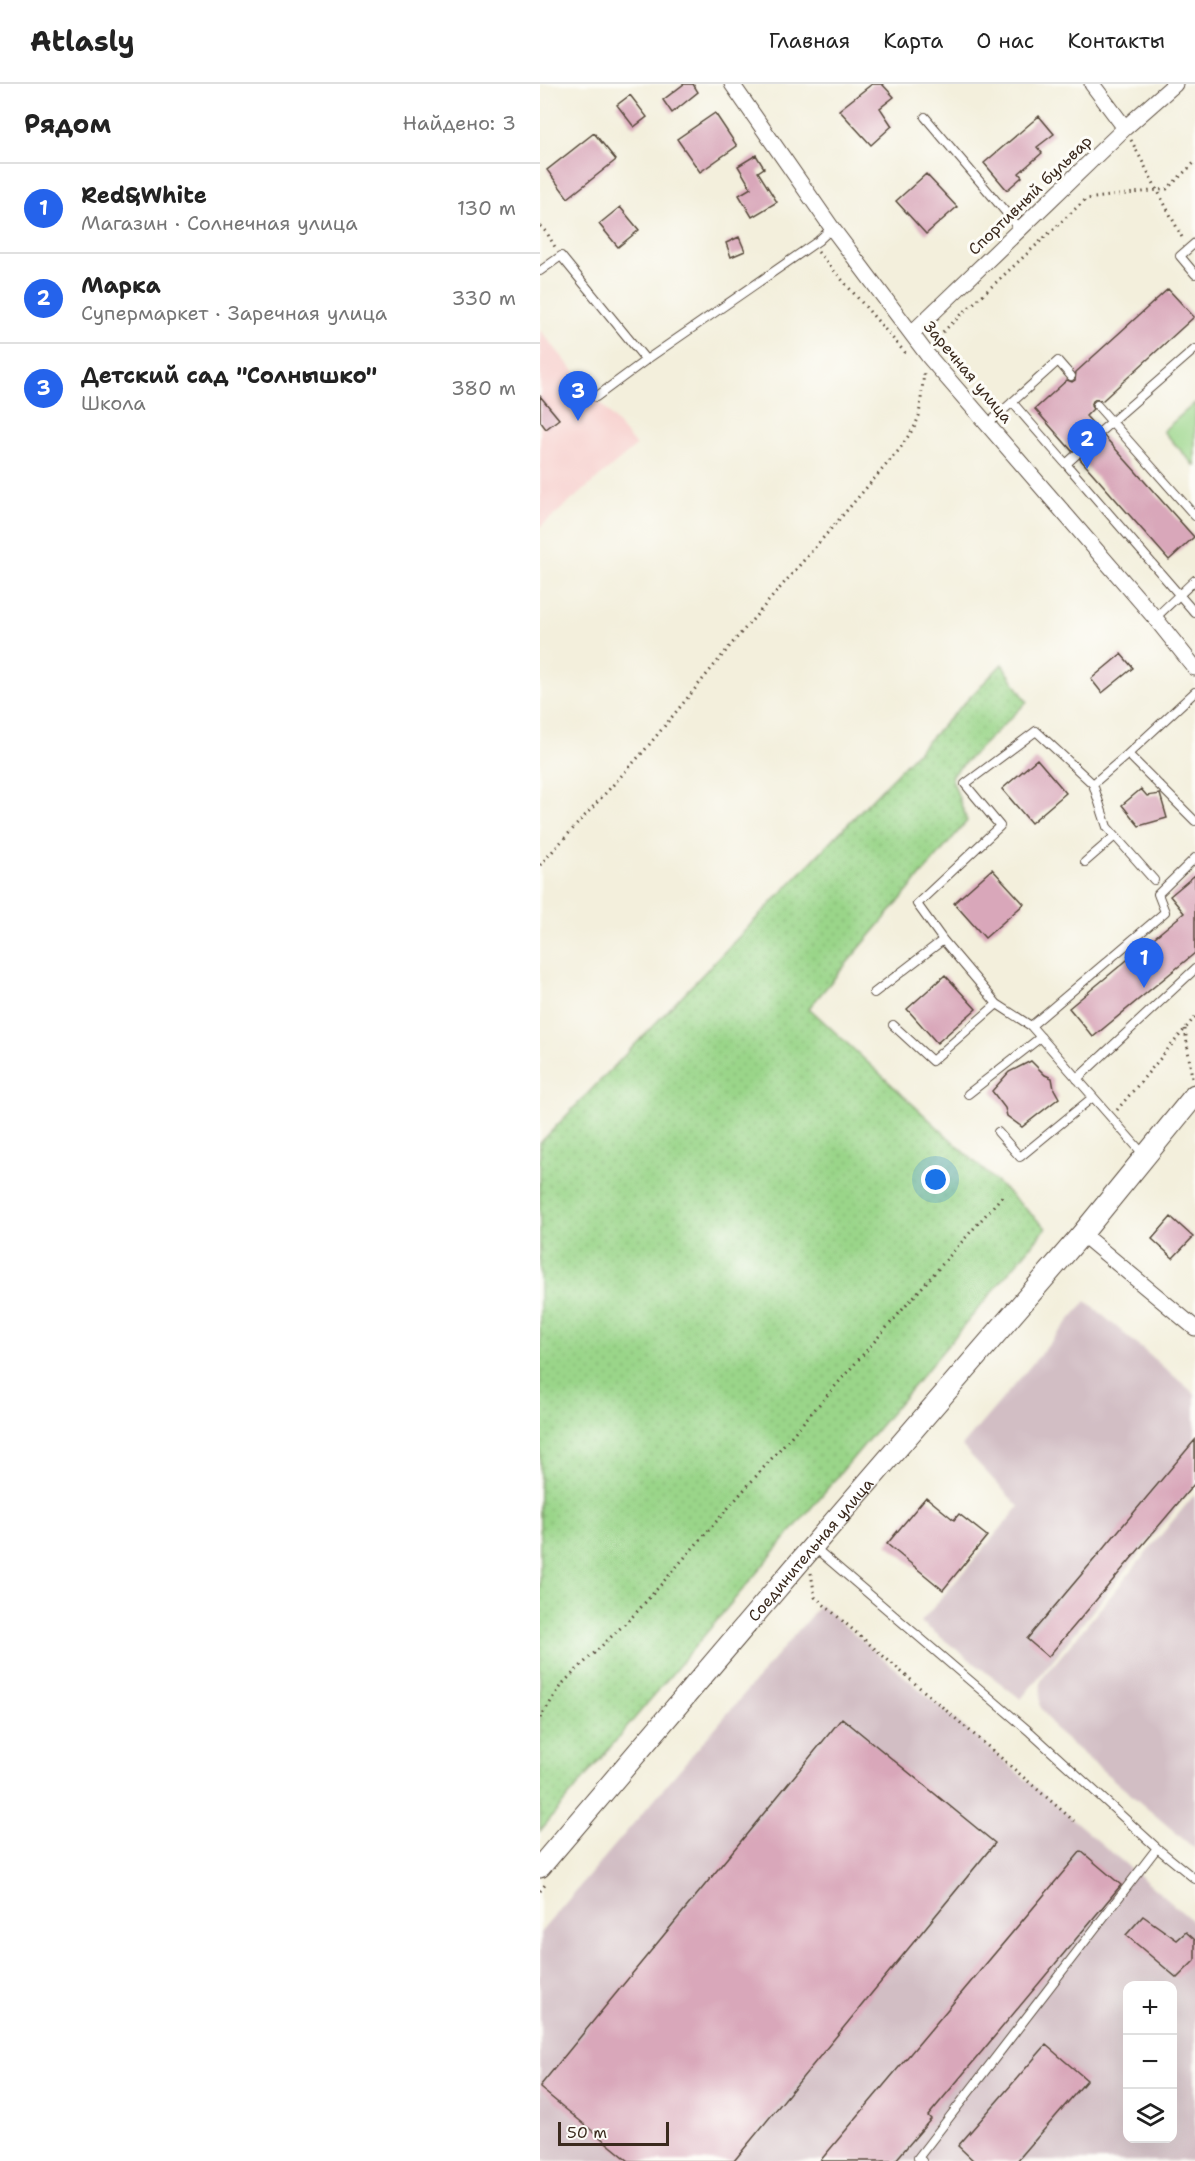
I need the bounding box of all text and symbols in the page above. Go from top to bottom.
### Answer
text: Atlasly [30,22,135,60]
text: Главная [769,27,850,55]
text: Карта [883,27,943,55]
text: О нас [976,27,1034,55]
text: Контакты [1067,27,1165,55]
text: Рядом [24,106,111,141]
text: Найдено: 3 [403,110,516,136]
street label: Спортивный бульвар [964,130,1096,260]
text: Red&White [81,181,207,210]
text: 1 [39,195,48,221]
text: 130 m [457,195,516,221]
text: Магазин · Солнечная улица [81,210,358,236]
text: Марка [81,271,161,300]
text: 2 [37,285,51,311]
text: 330 m [452,285,516,311]
text: Супермаркет · Заречная улица [81,300,387,326]
street label: Заречная улица [919,316,1017,428]
text: Детский сад "Солнышко" [81,361,377,390]
pin: 3 [558,372,597,421]
text: 3 [37,375,51,401]
text: 380 m [451,375,516,401]
text: Школа [81,390,146,416]
pin: 2 [1068,420,1106,469]
pin: 1 [1124,938,1164,988]
your location [921,1165,950,1194]
street label: Соединительная улица [743,1473,878,1626]
map controls [1123,1981,1177,2143]
button: + [1123,1981,1177,2035]
button: − [1123,2035,1177,2089]
button: layers [1123,2089,1177,2143]
scale bar [558,2119,669,2146]
text: 50 m [567,2122,607,2143]

